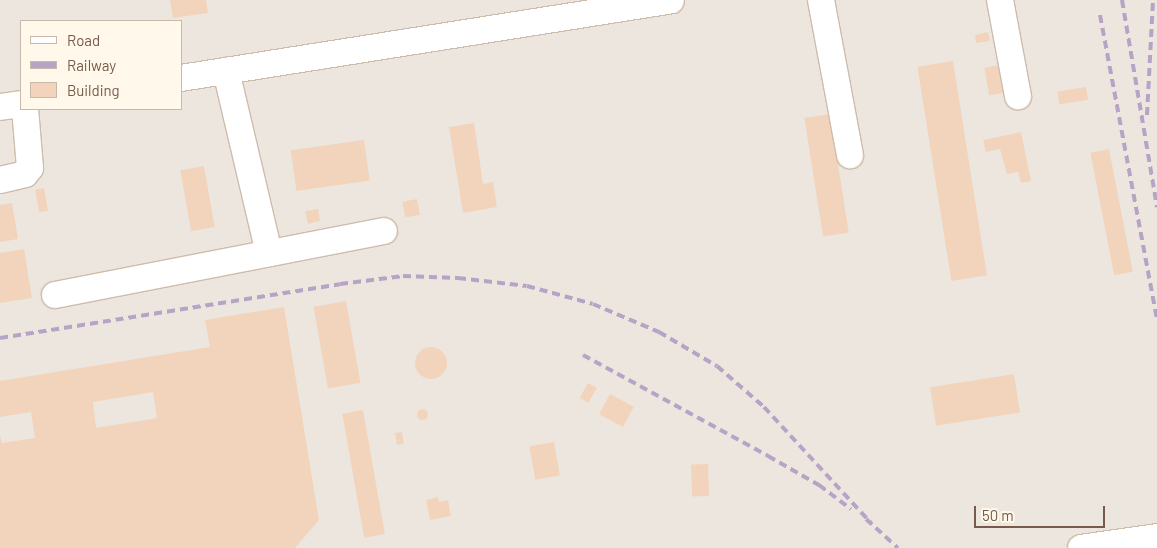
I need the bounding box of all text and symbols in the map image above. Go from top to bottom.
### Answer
legend [20,20,182,110]
text: Road [67,31,100,49]
text: Railway [67,56,116,74]
text: Building [67,81,120,99]
scale bar [977,496,1108,528]
text: 50 m [982,506,1014,524]

